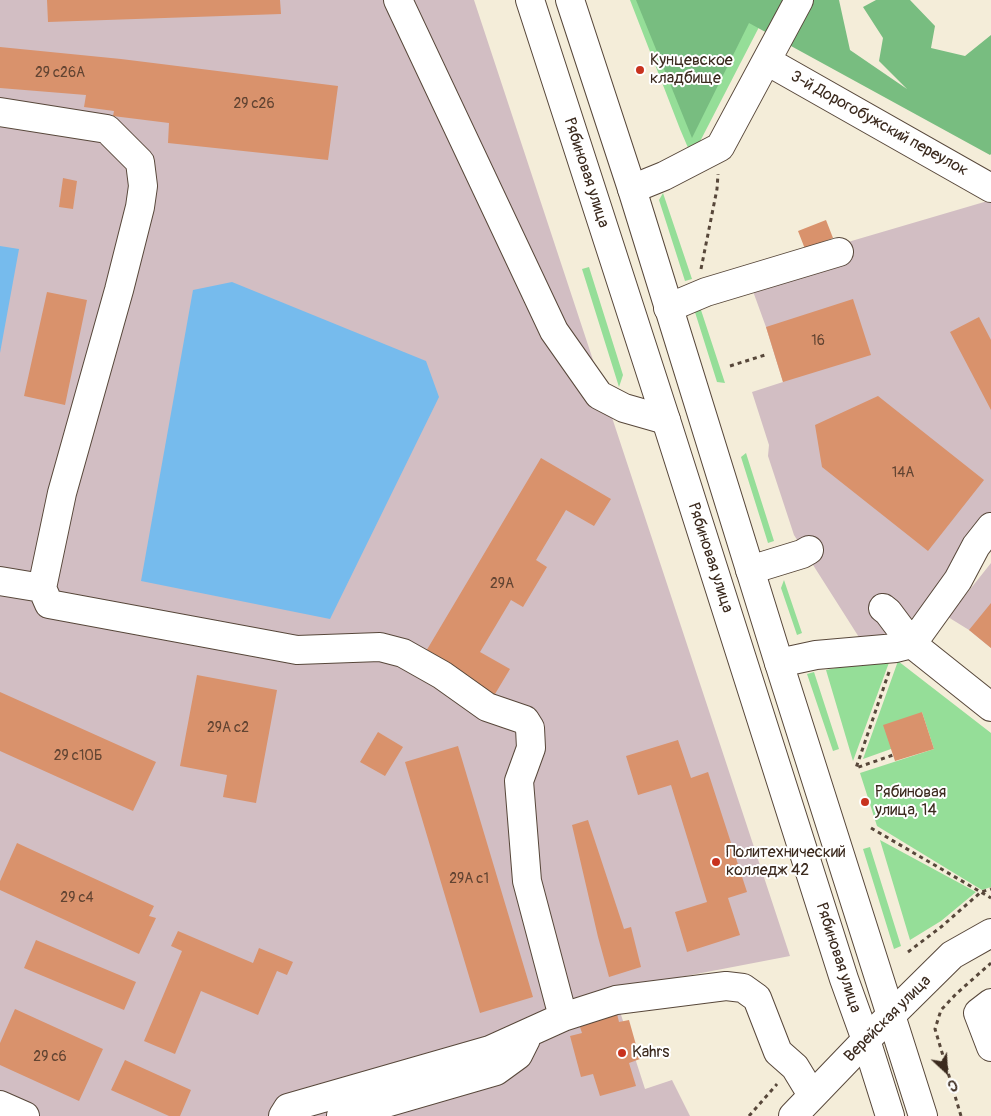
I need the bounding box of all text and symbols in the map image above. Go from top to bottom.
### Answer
place label: Кунцевское кладбище [650,51,733,89]
marker: Кунцевское кладбище [634,64,646,76]
house number: 29 с26А [35,65,85,81]
street label: 3-й Дорогобужский переулок [787,67,971,181]
house number: 29 с26 [233,96,275,112]
street label: Рябиновая улица [559,116,613,230]
house number: 16 [811,333,825,349]
house number: 14А [892,465,914,481]
street label: Рябиновая улица [683,501,737,615]
house number: 29А [490,576,514,592]
house number: 29А с2 [207,720,249,736]
house number: 29 с10Б [54,748,102,764]
place label: Рябиновая улица, 14 [875,783,946,821]
marker: Рябиновая улица, 14 [859,796,871,808]
place label: Политехнический колледж 42 [726,843,846,881]
marker: Политехнический колледж 42 [710,856,722,868]
house number: 29А с1 [449,871,489,887]
house number: 29 с4 [60,890,94,906]
street label: Рябиновая улица [811,901,865,1015]
street label: Верейская улица [841,972,935,1066]
place label: Kahrs [632,1043,669,1063]
north arrow [921,1046,971,1096]
marker: Kahrs [616,1047,628,1059]
house number: 29 с6 [33,1049,67,1065]
text: С [945,1076,960,1095]

